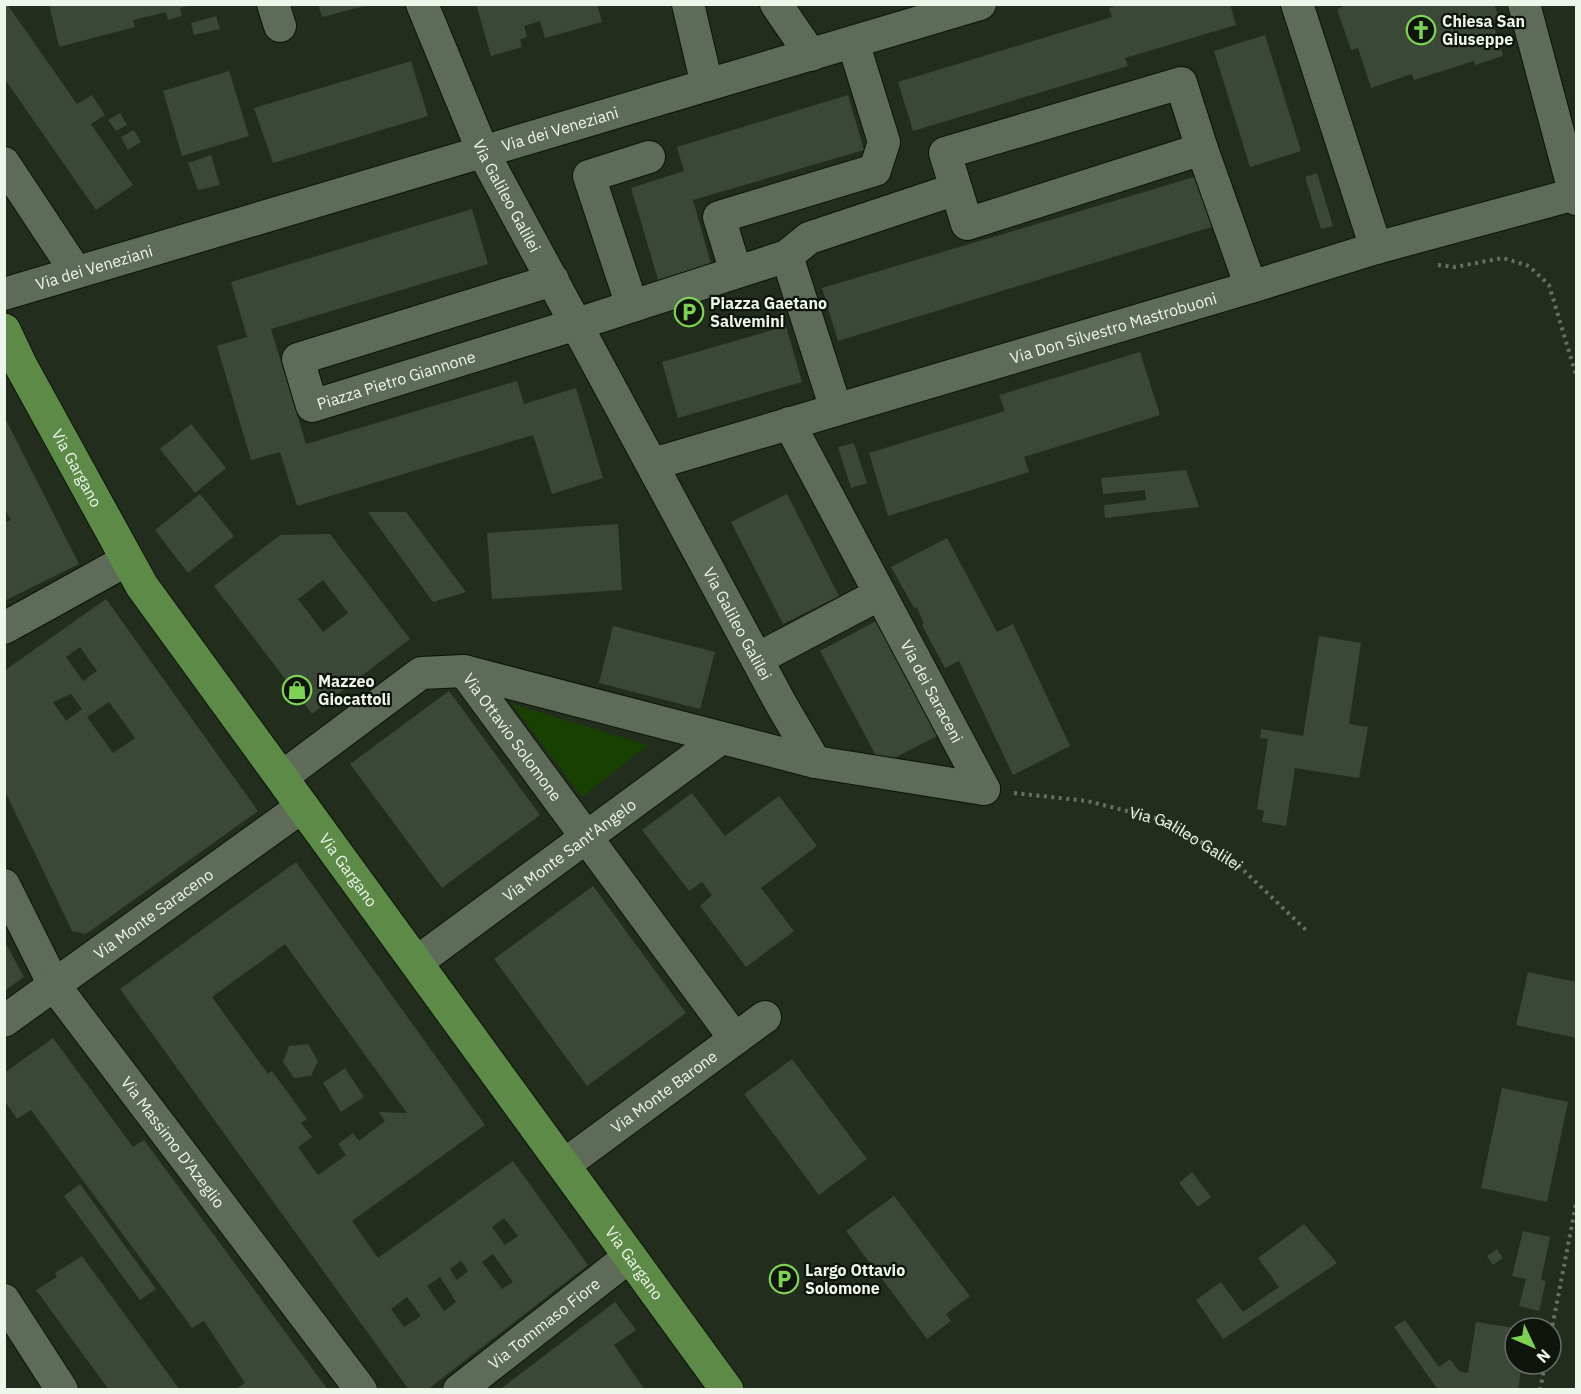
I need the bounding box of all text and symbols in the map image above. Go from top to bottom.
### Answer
place label: Chiesa San Giuseppe [1442,11,1525,49]
church icon: Chiesa San Giuseppe [1405,14,1437,46]
street label: Via dei Veneziani [499,102,621,156]
street label: Via Galileo Galilei [469,136,545,256]
street label: Via dei Veneziani [33,240,155,294]
street label: Via Don Silvestro Mastrobuoni [1007,288,1219,368]
place label: Piazza Gaetano Salvemini [710,293,827,331]
parking icon: Piazza Gaetano Salvemini [673,296,705,328]
street label: Piazza Pietro Giannone [314,346,478,414]
street label: Via Gargano [47,425,107,510]
street label: Via Galileo Galilei [699,564,776,683]
street label: Via dei Saraceni [896,636,968,746]
street label: Via Ottavio Solomone [459,669,566,805]
place label: Mazzeo Giocattoli [318,671,391,709]
shop icon: Mazzeo Giocattoli [281,674,313,706]
street label: Via Monte Sant'Angelo [499,794,640,906]
street label: Via Galileo Galilei [1127,802,1247,874]
street label: Via Gargano [315,829,382,911]
street label: Via Monte Saraceno [90,864,217,963]
street label: Via Monte Barone [607,1046,721,1137]
street label: Via Massimo D'Azeglio [117,1072,229,1212]
street label: Via Gargano [601,1222,668,1304]
place label: Largo Ottavio Solomone [805,1260,905,1298]
parking icon: Largo Ottavio Solomone [768,1263,800,1295]
street label: Via Tommaso Fiore [484,1273,604,1373]
north arrow [1503,1316,1563,1376]
text: N [1533,1345,1555,1368]

